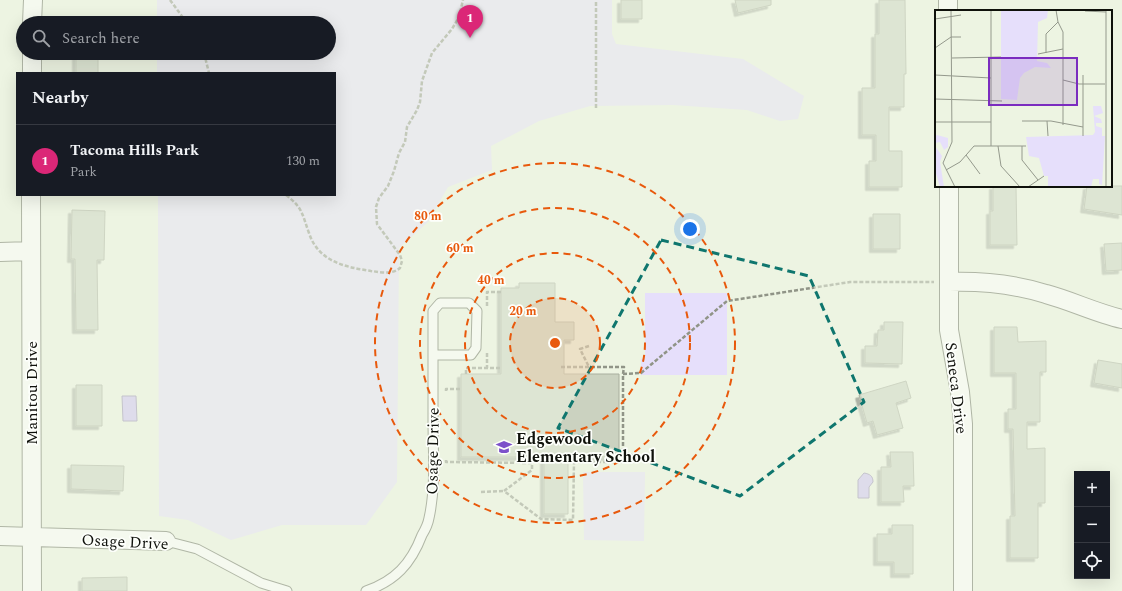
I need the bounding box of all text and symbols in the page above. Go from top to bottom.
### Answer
pin: 1 [457,5,483,38]
inset map [935,10,1112,187]
search box [16,16,336,60]
icon: search [30,27,52,49]
text: Search here [62,27,140,50]
text: Nearby [32,85,88,111]
text: Tacoma Hills Park [70,139,199,162]
text: 1 [41,151,49,171]
text: 130 m [286,151,320,171]
text: Park [70,162,97,182]
text: 80 m [414,207,442,226]
your location [680,219,700,239]
text: 60 m [446,239,474,258]
text: 40 m [477,271,505,290]
text: 20 m [509,302,537,321]
centre of rings [548,336,562,350]
street label: Manitou Drive [20,341,44,445]
street label: Seneca Drive [938,341,974,435]
street label: Osage Drive [420,407,446,495]
place label: Edgewood Elementary School [516,427,655,469]
school or university icon: Edgewood Elementary School [495,438,513,456]
map controls [1074,471,1110,579]
button: + [1074,471,1110,507]
button: − [1074,507,1110,543]
street label: Osage Drive [81,528,169,556]
button: locate [1074,543,1110,579]

